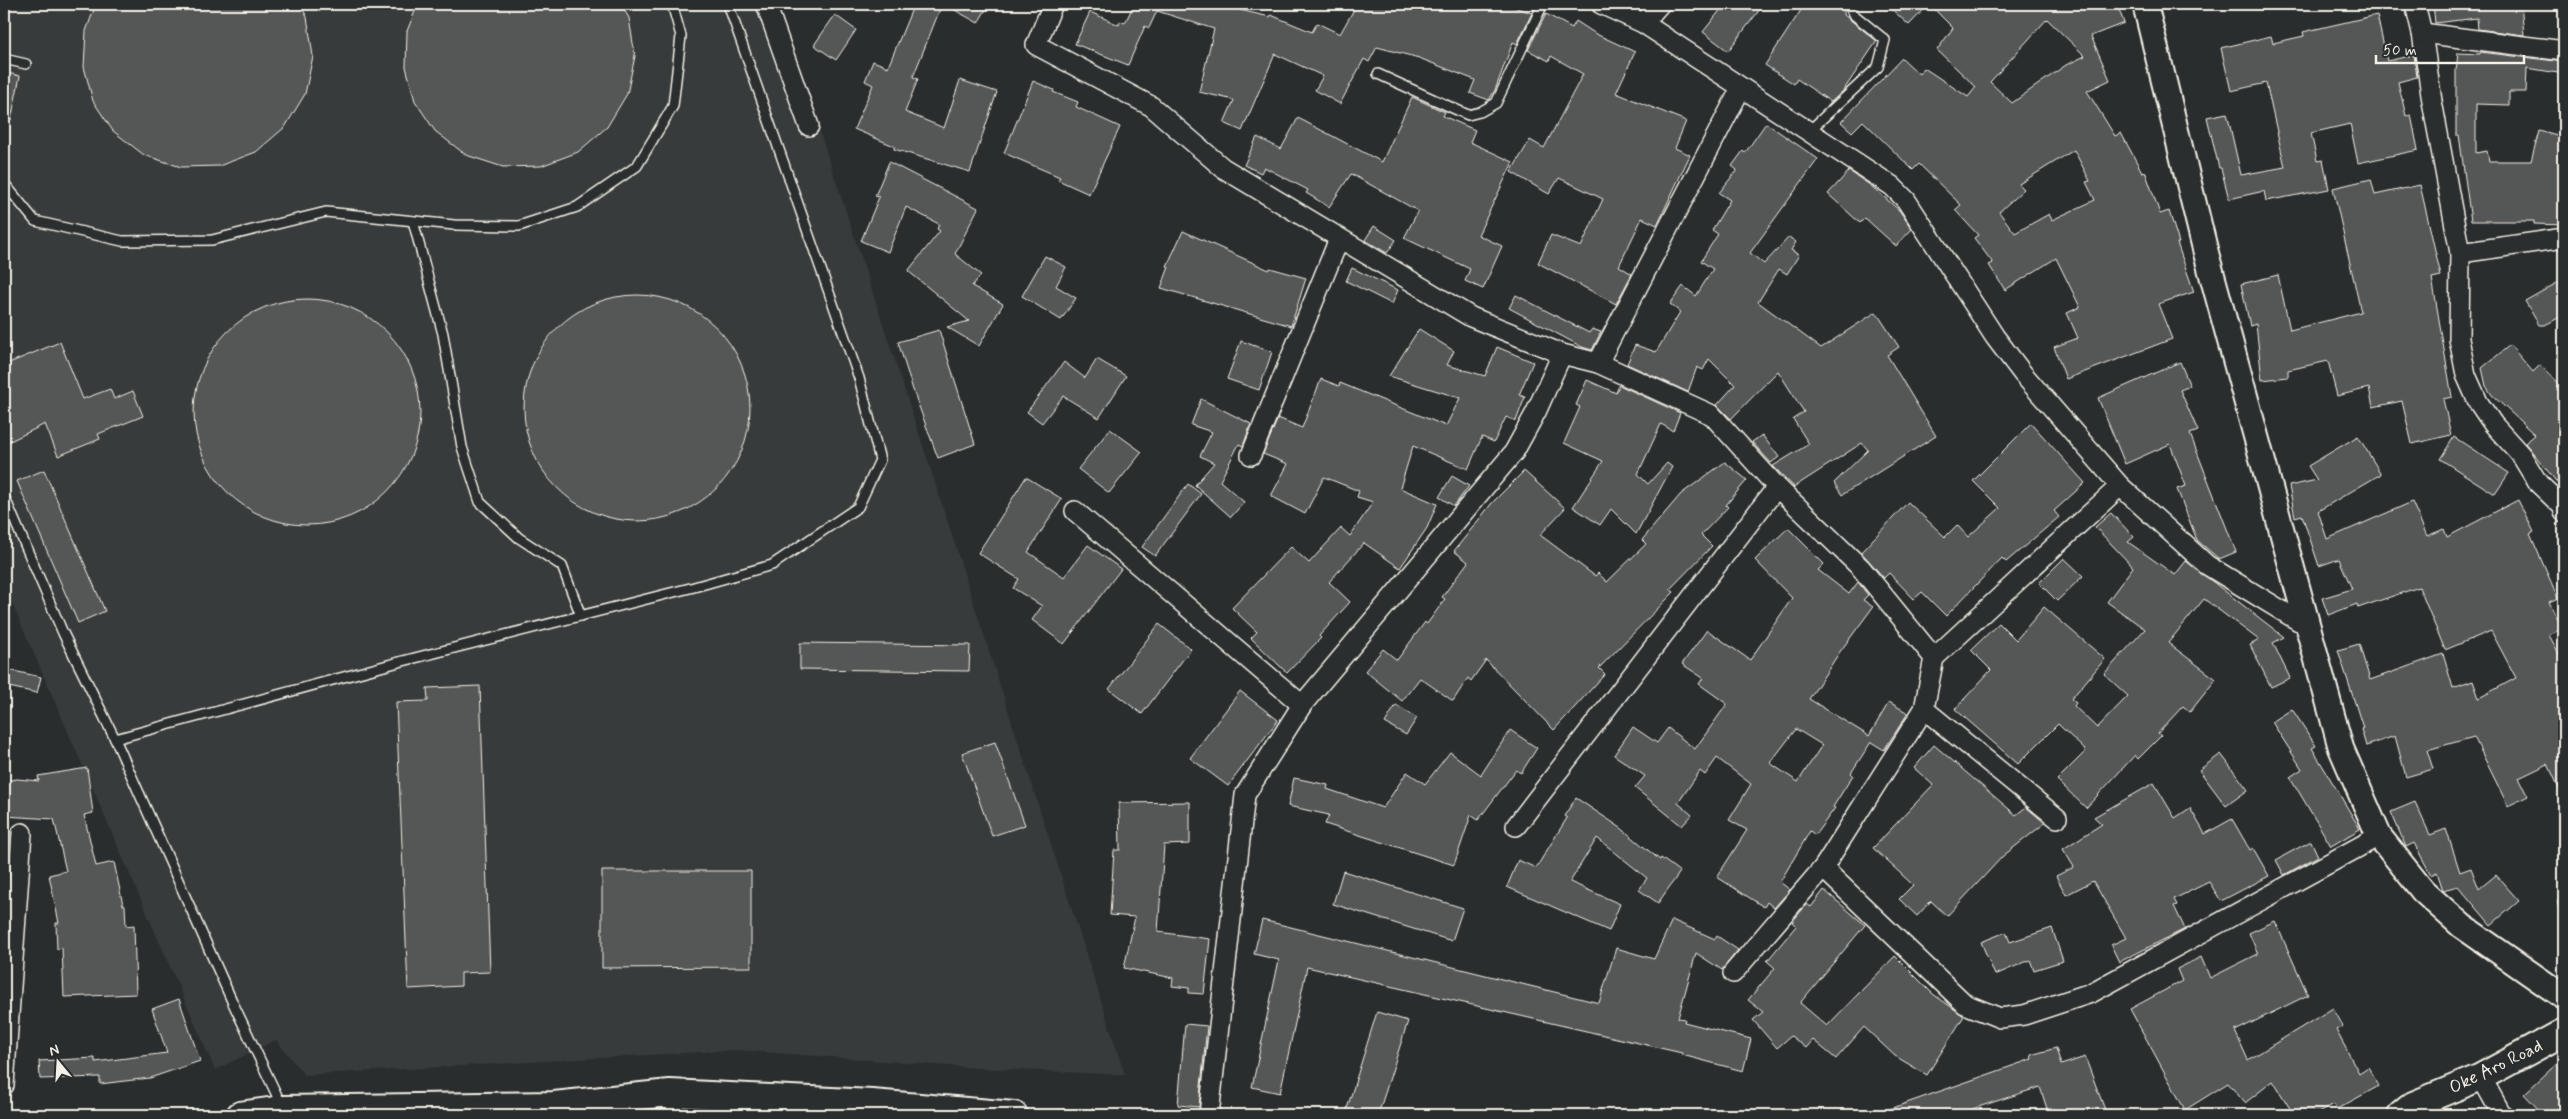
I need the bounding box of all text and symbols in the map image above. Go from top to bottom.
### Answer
scale bar [2376,32,2523,64]
text: 50 m [2383,41,2417,61]
street label: Oke Aro Road [2445,1034,2547,1100]
north arrow [32,1036,82,1086]
text: N [47,1041,62,1061]

